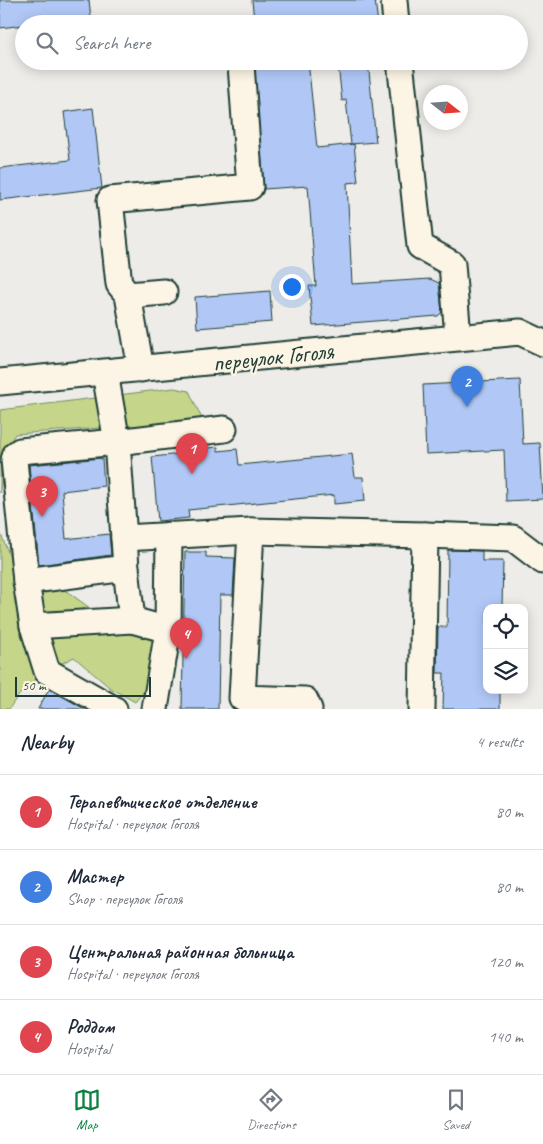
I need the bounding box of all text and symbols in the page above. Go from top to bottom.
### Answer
search box [15,15,528,70]
icon: search [33,29,61,57]
text: Search here [73,31,150,55]
north arrow [423,85,468,130]
your location [279,274,305,300]
street label: переулок Гоголя [211,335,336,379]
pin: 2 [451,366,483,407]
pin: 1 [176,433,208,474]
pin: 3 [26,476,58,517]
map controls [483,604,528,694]
button: locate [483,604,528,649]
pin: 4 [170,618,202,659]
button: layers [483,649,528,694]
scale bar [15,674,151,697]
text: 50 m [22,677,46,694]
text: Nearby [20,729,73,755]
text: 4 results [476,732,523,752]
text: Терапевтическое отделение [67,790,257,814]
text: 1 [32,802,40,822]
text: 80 m [496,802,523,822]
text: Hospital · переулок Гоголя [67,814,199,834]
text: Мастер [67,865,123,889]
text: 2 [32,877,40,897]
text: 80 m [496,877,523,897]
text: Shop · переулок Гоголя [67,889,183,909]
text: Центральная районная больница [67,940,293,964]
text: 3 [32,952,40,972]
text: 120 m [489,952,523,972]
text: Hospital · переулок Гоголя [67,964,199,984]
text: Роддом [67,1015,114,1039]
text: 4 [32,1027,40,1047]
text: 140 m [489,1027,523,1047]
text: Hospital [67,1039,111,1059]
tab: Map [73,1086,101,1133]
tab: Directions [247,1086,296,1133]
tab: Saved [442,1086,470,1133]

